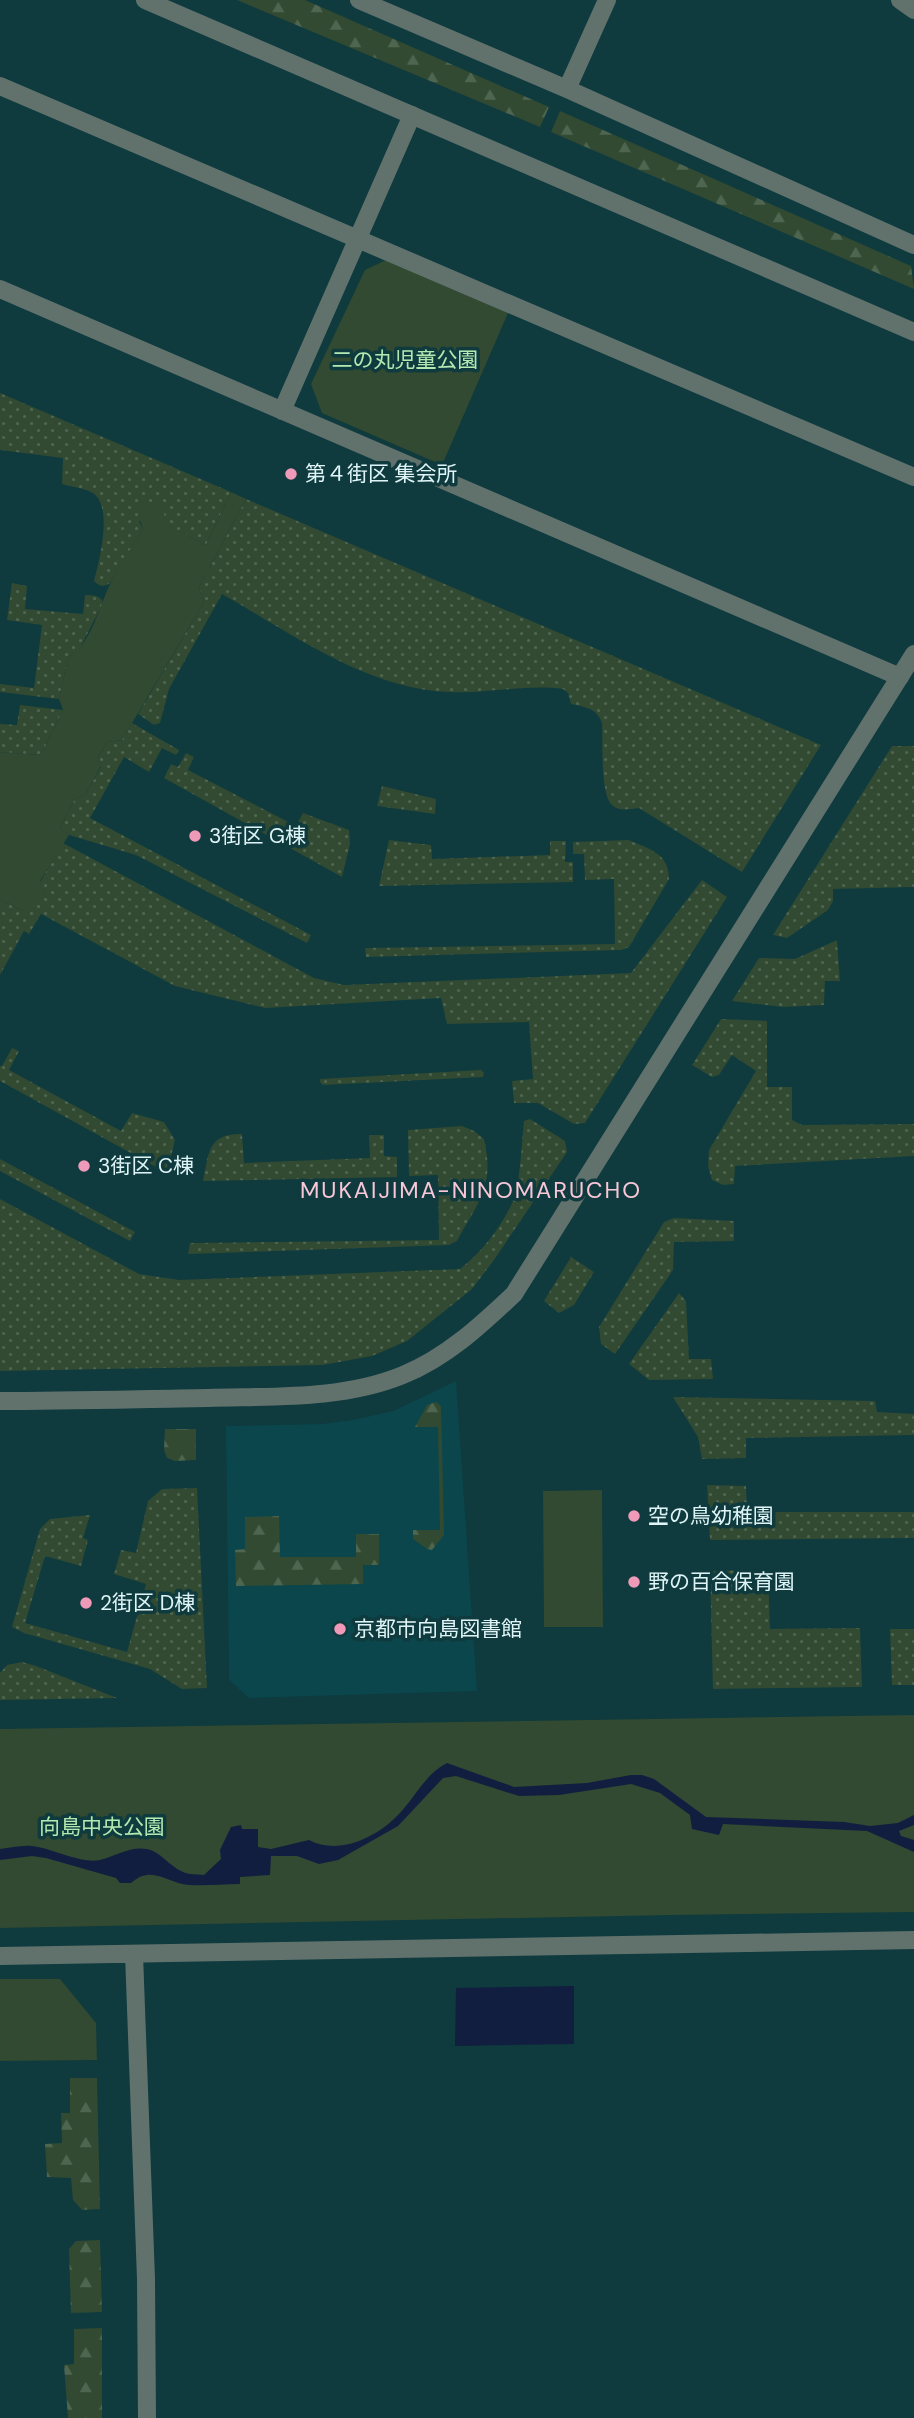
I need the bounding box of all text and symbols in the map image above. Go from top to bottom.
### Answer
park label: 二の丸児童公園 [332,346,479,374]
place label: 第４街区 集会所 [305,460,458,488]
marker: 第４街区 集会所 [283,466,299,482]
place label: 3街区 G棟 [209,822,306,850]
marker: 3街区 G棟 [187,828,203,844]
place label: 3街区 C棟 [98,1152,194,1180]
marker: 3街区 C棟 [76,1158,92,1174]
district label: MUKAIJIMA-NINOMARUCHO [300,1175,642,1205]
place label: 空の鳥幼稚園 [648,1502,774,1530]
marker: 空の鳥幼稚園 [626,1508,642,1524]
place label: 野の百合保育園 [648,1568,795,1596]
marker: 野の百合保育園 [626,1574,642,1590]
place label: 2街区 D棟 [100,1589,195,1617]
marker: 2街区 D棟 [78,1595,94,1611]
place label: 京都市向島図書館 [354,1615,522,1643]
marker: 京都市向島図書館 [332,1621,348,1637]
park label: 向島中央公園 [39,1813,165,1841]

